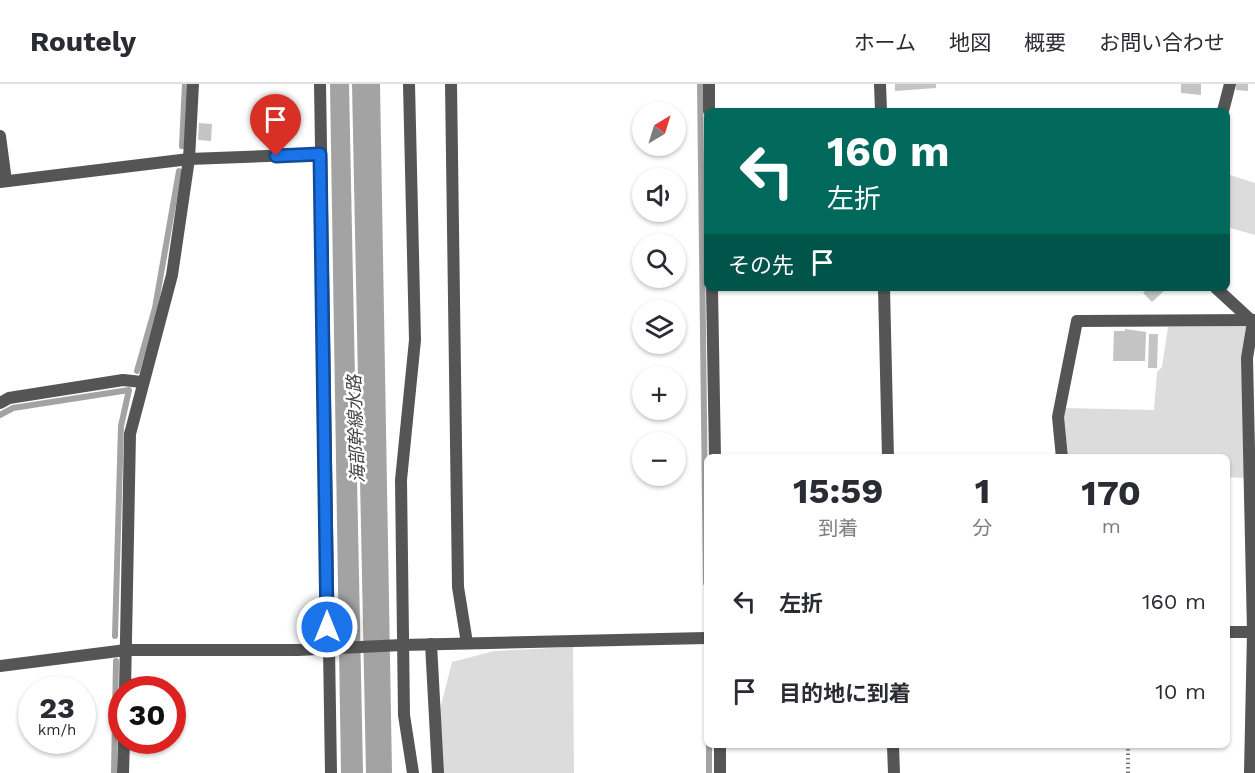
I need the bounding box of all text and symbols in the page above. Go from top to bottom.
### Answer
text: Routely [30,25,136,58]
text: ホーム [854,30,916,55]
text: 地図 [949,30,991,55]
text: 概要 [1024,30,1066,55]
text: お問い合わせ [1099,30,1225,55]
pin [250,94,301,156]
north arrow [632,102,686,156]
map controls [632,102,686,486]
icon: arrive [259,103,292,136]
text: 160 m [827,127,950,176]
icon: left [728,132,806,210]
button: sound [632,168,686,222]
text: 左折 [827,183,881,215]
button: search [632,234,686,288]
icon: arrive [806,246,839,279]
text: その先 [728,253,794,278]
button: layers [632,300,686,354]
button: + [632,366,686,420]
water label: 海部幹線水路 [343,373,368,483]
button: − [632,432,686,486]
text: 15:59 [793,470,883,512]
text: 1 [975,470,990,512]
text: 170 [1081,472,1141,514]
text: m [1102,514,1121,538]
text: 到着 [818,516,858,540]
text: 分 [972,516,992,540]
icon: left [728,585,761,618]
text: 160 m [1142,589,1206,614]
text: 左折 [779,591,823,616]
position arrow [295,595,359,659]
icon: arrive [728,675,761,708]
speed limit sign: 30 [108,676,186,754]
text: 10 m [1155,679,1206,704]
text: 目的地に到着 [779,681,911,706]
text: 23 [39,690,75,725]
text: km/h [38,721,76,739]

